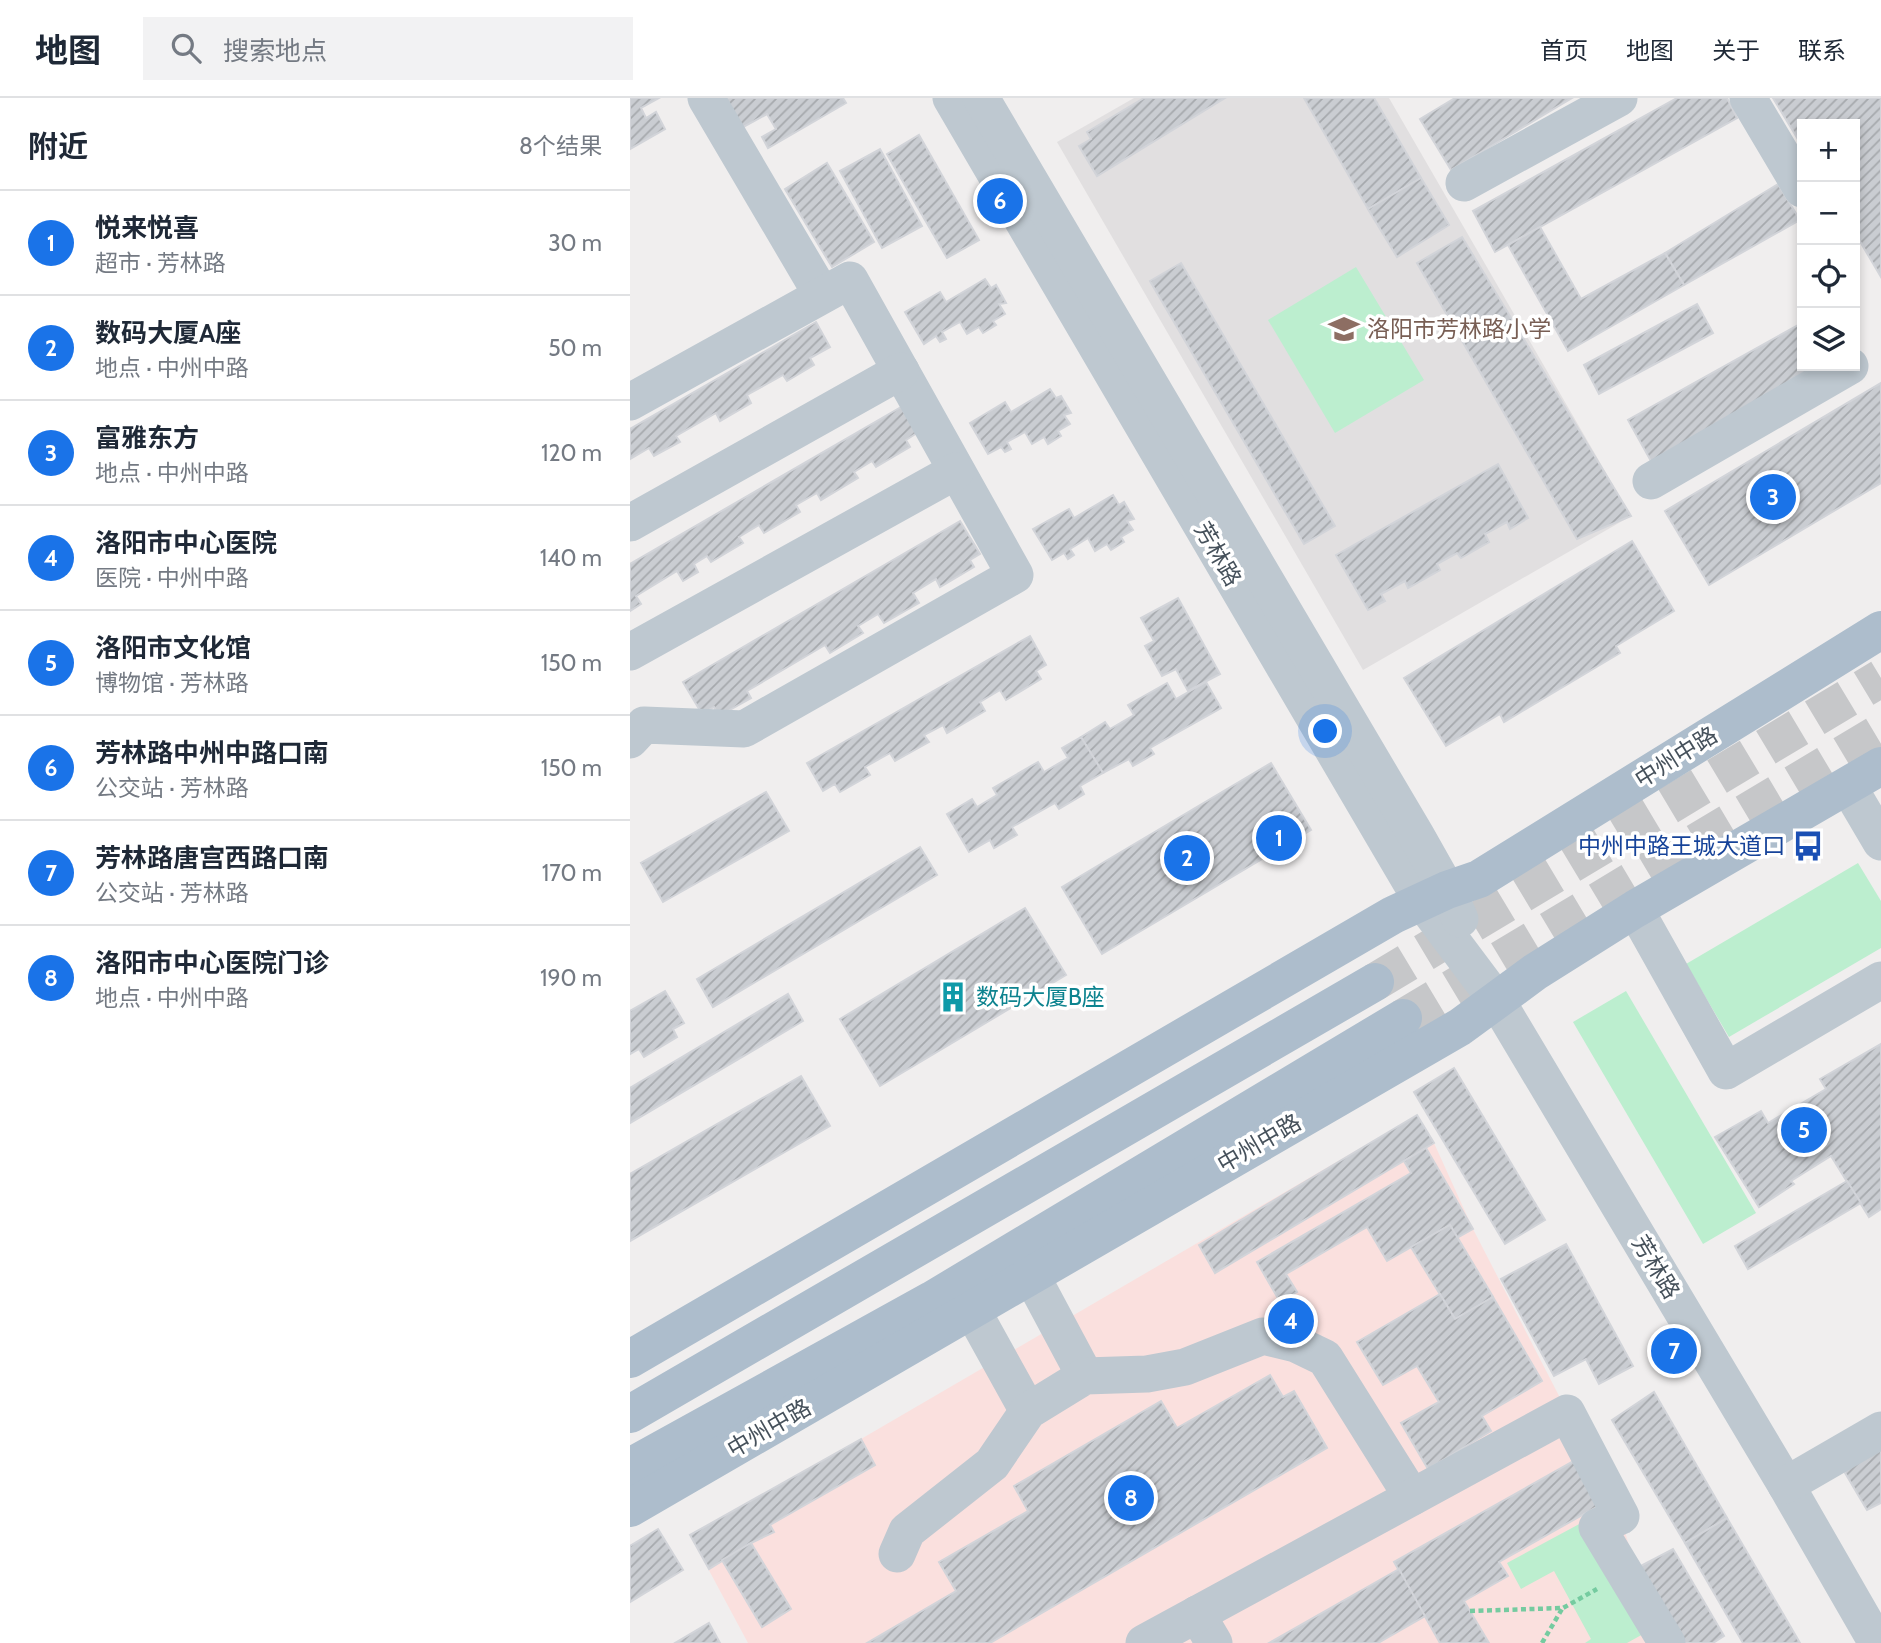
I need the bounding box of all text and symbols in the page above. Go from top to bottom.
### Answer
search box [143,17,633,80]
icon: search [167,29,205,67]
text: 地图 [35,30,101,70]
text: 搜索地点 [223,35,327,67]
text: 首页 [1540,36,1588,65]
text: 地图 [1626,36,1674,65]
text: 关于 [1712,36,1760,65]
text: 联系 [1798,36,1846,65]
map controls [1797,119,1860,371]
button: + [1797,119,1860,182]
text: 附近 [28,128,88,165]
text: 8个结果 [519,132,602,160]
pin: 6 [977,175,1023,227]
button: − [1797,182,1860,245]
text: 悦来悦喜 [95,212,199,244]
text: 1 [47,229,55,257]
text: 30 m [548,229,602,257]
button: locate [1797,245,1860,308]
text: 超市 · 芳林路 [95,249,226,277]
button: layers [1797,308,1860,371]
school or university icon: 洛阳市芳林路小学 [1327,312,1361,346]
place label: 洛阳市芳林路小学 [1367,315,1551,343]
text: 数码大厦A座 [95,317,241,349]
text: 2 [45,334,57,362]
text: 50 m [548,334,602,362]
text: 地点 · 中州中路 [95,354,249,382]
text: 富雅东方 [95,422,199,454]
text: 3 [45,439,57,467]
text: 120 m [541,439,602,467]
text: 地点 · 中州中路 [95,459,249,487]
pin: 3 [1750,471,1796,523]
street label: 芳林路 [1189,517,1247,591]
text: 洛阳市中心医院 [95,527,277,559]
text: 4 [44,544,58,572]
text: 140 m [540,544,602,572]
text: 医院 · 中州中路 [95,564,249,592]
text: 洛阳市文化馆 [95,632,251,664]
text: 5 [45,649,57,677]
text: 150 m [541,649,602,677]
text: 博物馆 · 芳林路 [95,669,249,697]
your location [1308,714,1342,748]
street label: 中州中路 [1630,721,1722,793]
text: 芳林路中州中路口南 [95,737,329,769]
text: 6 [45,754,57,782]
text: 150 m [541,754,602,782]
text: 公交站 · 芳林路 [95,774,249,802]
pin: 1 [1256,812,1302,864]
bus stop icon: 中州中路王城大道口 [1791,829,1825,863]
pin: 2 [1164,832,1210,884]
place label: 中州中路王城大道口 [1578,832,1785,860]
text: 芳林路唐宫西路口南 [95,842,329,874]
text: 7 [45,859,57,887]
text: 170 m [542,859,602,887]
text: 公交站 · 芳林路 [95,879,249,907]
text: 洛阳市中心医院门诊 [95,947,329,979]
text: 8 [44,964,58,992]
text: 190 m [540,964,602,992]
building icon: 数码大厦B座 [936,980,970,1014]
place label: 数码大厦B座 [976,983,1105,1011]
text: 地点 · 中州中路 [95,984,249,1012]
pin: 5 [1781,1104,1827,1156]
street label: 中州中路 [1212,1108,1306,1178]
street label: 芳林路 [1626,1230,1686,1304]
pin: 4 [1268,1295,1314,1347]
pin: 7 [1651,1325,1697,1377]
street label: 中州中路 [722,1393,816,1463]
pin: 8 [1108,1472,1154,1524]

